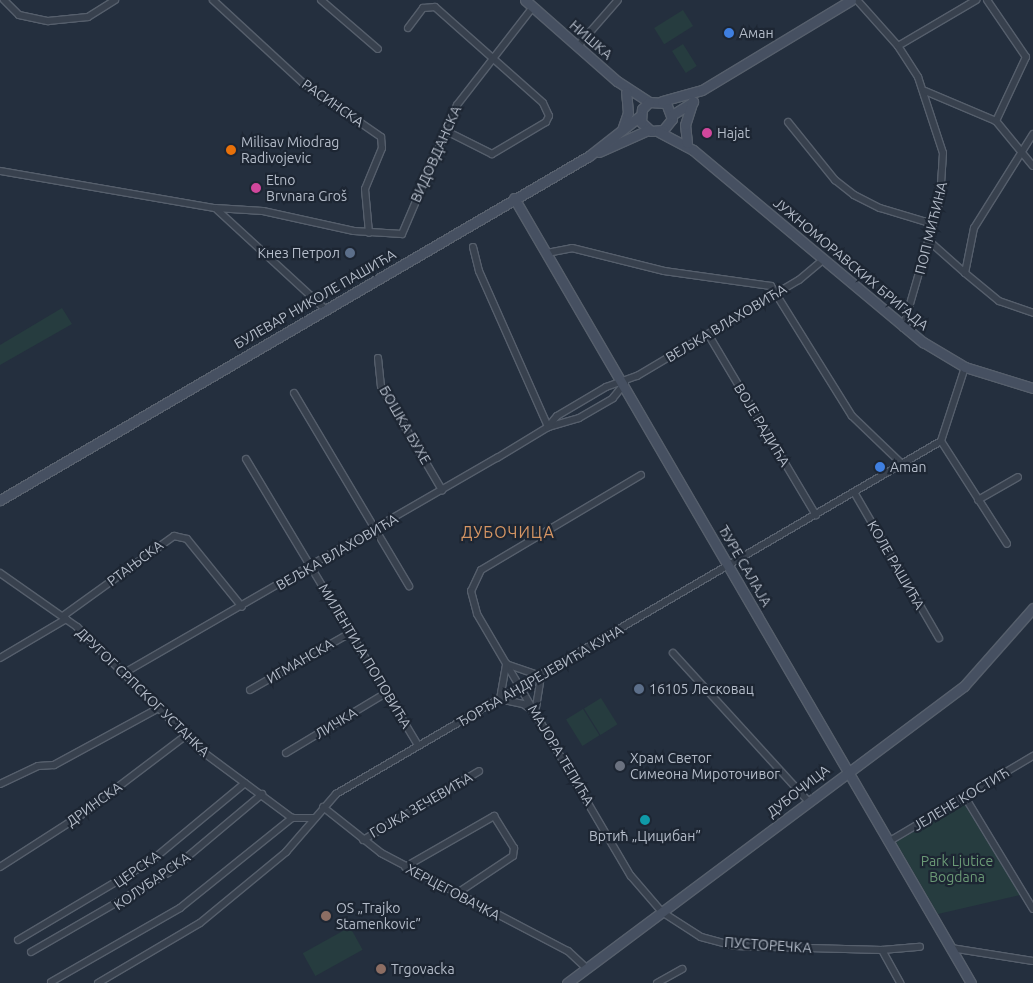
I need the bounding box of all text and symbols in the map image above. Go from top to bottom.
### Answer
street label: НИШКА [566,17,616,63]
place label: Аман [739,25,774,41]
marker: Аман [723,27,735,39]
street label: РАСИНСКА [299,76,367,130]
street label: ВИДОВДАНСКА [407,103,465,205]
place label: Hajat [717,125,750,141]
marker: Hajat [701,127,713,139]
place label: Milisav Miodrag Radivojevic [241,134,339,166]
marker: Milisav Miodrag Radivojevic [225,144,237,156]
place label: Etno Brvnara Groš [266,172,347,204]
street label: ПОП МИЋИНА [911,180,951,276]
marker: Etno Brvnara Groš [250,182,262,194]
street label: ЈУЖНОМОРАВСКИХ БРИГАДА [770,194,932,334]
place label: Кнез Петрол [257,245,340,261]
street label: БУЛЕВАР НИКОЛЕ ПАШИЋА [231,246,399,352]
marker: Кнез Петрол [344,247,356,259]
street label: ВЕЉКА ВЛАХОВИЋА [663,280,789,366]
street label: ВОЈЕ РАДИЋА [731,380,793,470]
street label: БОШКА БУХЕ [376,383,434,467]
place label: Aman [890,459,926,475]
marker: Aman [874,461,886,473]
street label: ВЕЉКА ВЛАХОВИЋА [273,510,401,594]
street label: КОЛЕ РАШИЋА [864,518,928,612]
district label: ДУБОЧИЦА [460,522,556,542]
street label: ЂУРЕ САЛАЈА [715,522,775,610]
street label: РТАЊСКА [104,537,166,589]
street label: МИЛЕНТИЈА ПОПОВИЋА [315,581,415,731]
street label: ЂОРЂА АНДРЕЈЕВИЋА КУНА [454,621,626,731]
street label: ДРУГОГ СРПСКОГ УСТАНКА [73,624,213,760]
street label: ИГМАНСКА [264,635,336,687]
place label: 16105 Лесковац [649,681,754,697]
marker: 16105 Лесковац [633,683,645,695]
street label: МАЈОРА ТЕПИЋА [524,702,598,808]
street label: ЛИЧКА [312,704,360,742]
place label: Храм Светог Симеона Мироточивог [630,750,780,782]
marker: Храм Светог Симеона Мироточивог [614,760,626,772]
street label: ДУБОЧИЦА [763,761,833,821]
street label: ЈЕЛЕНЕ КОСТИЋ [910,764,1012,834]
street label: ГОЈКА ЗЕЧЕВИЋА [367,769,475,841]
street label: ДРИНСКА [63,778,125,830]
marker: Вртић „Цицибан” [639,814,651,826]
place label: Вртић „Цицибан” [589,828,701,844]
street label: ЦЕРСКА [111,847,163,891]
street label: КОЛУБАРСКА [111,849,193,913]
park label: Park Ljutice Bogdana [921,853,993,886]
street label: ХЕРЦЕГОВАЧКА [403,860,503,924]
place label: OS „Trajko Stamenkovic” [336,900,421,932]
marker: OS „Trajko Stamenkovic” [320,910,332,922]
street label: ПУСТОРЕЧКА [724,934,812,956]
place label: Trgovacka [391,961,455,977]
marker: Trgovacka [375,963,387,975]

